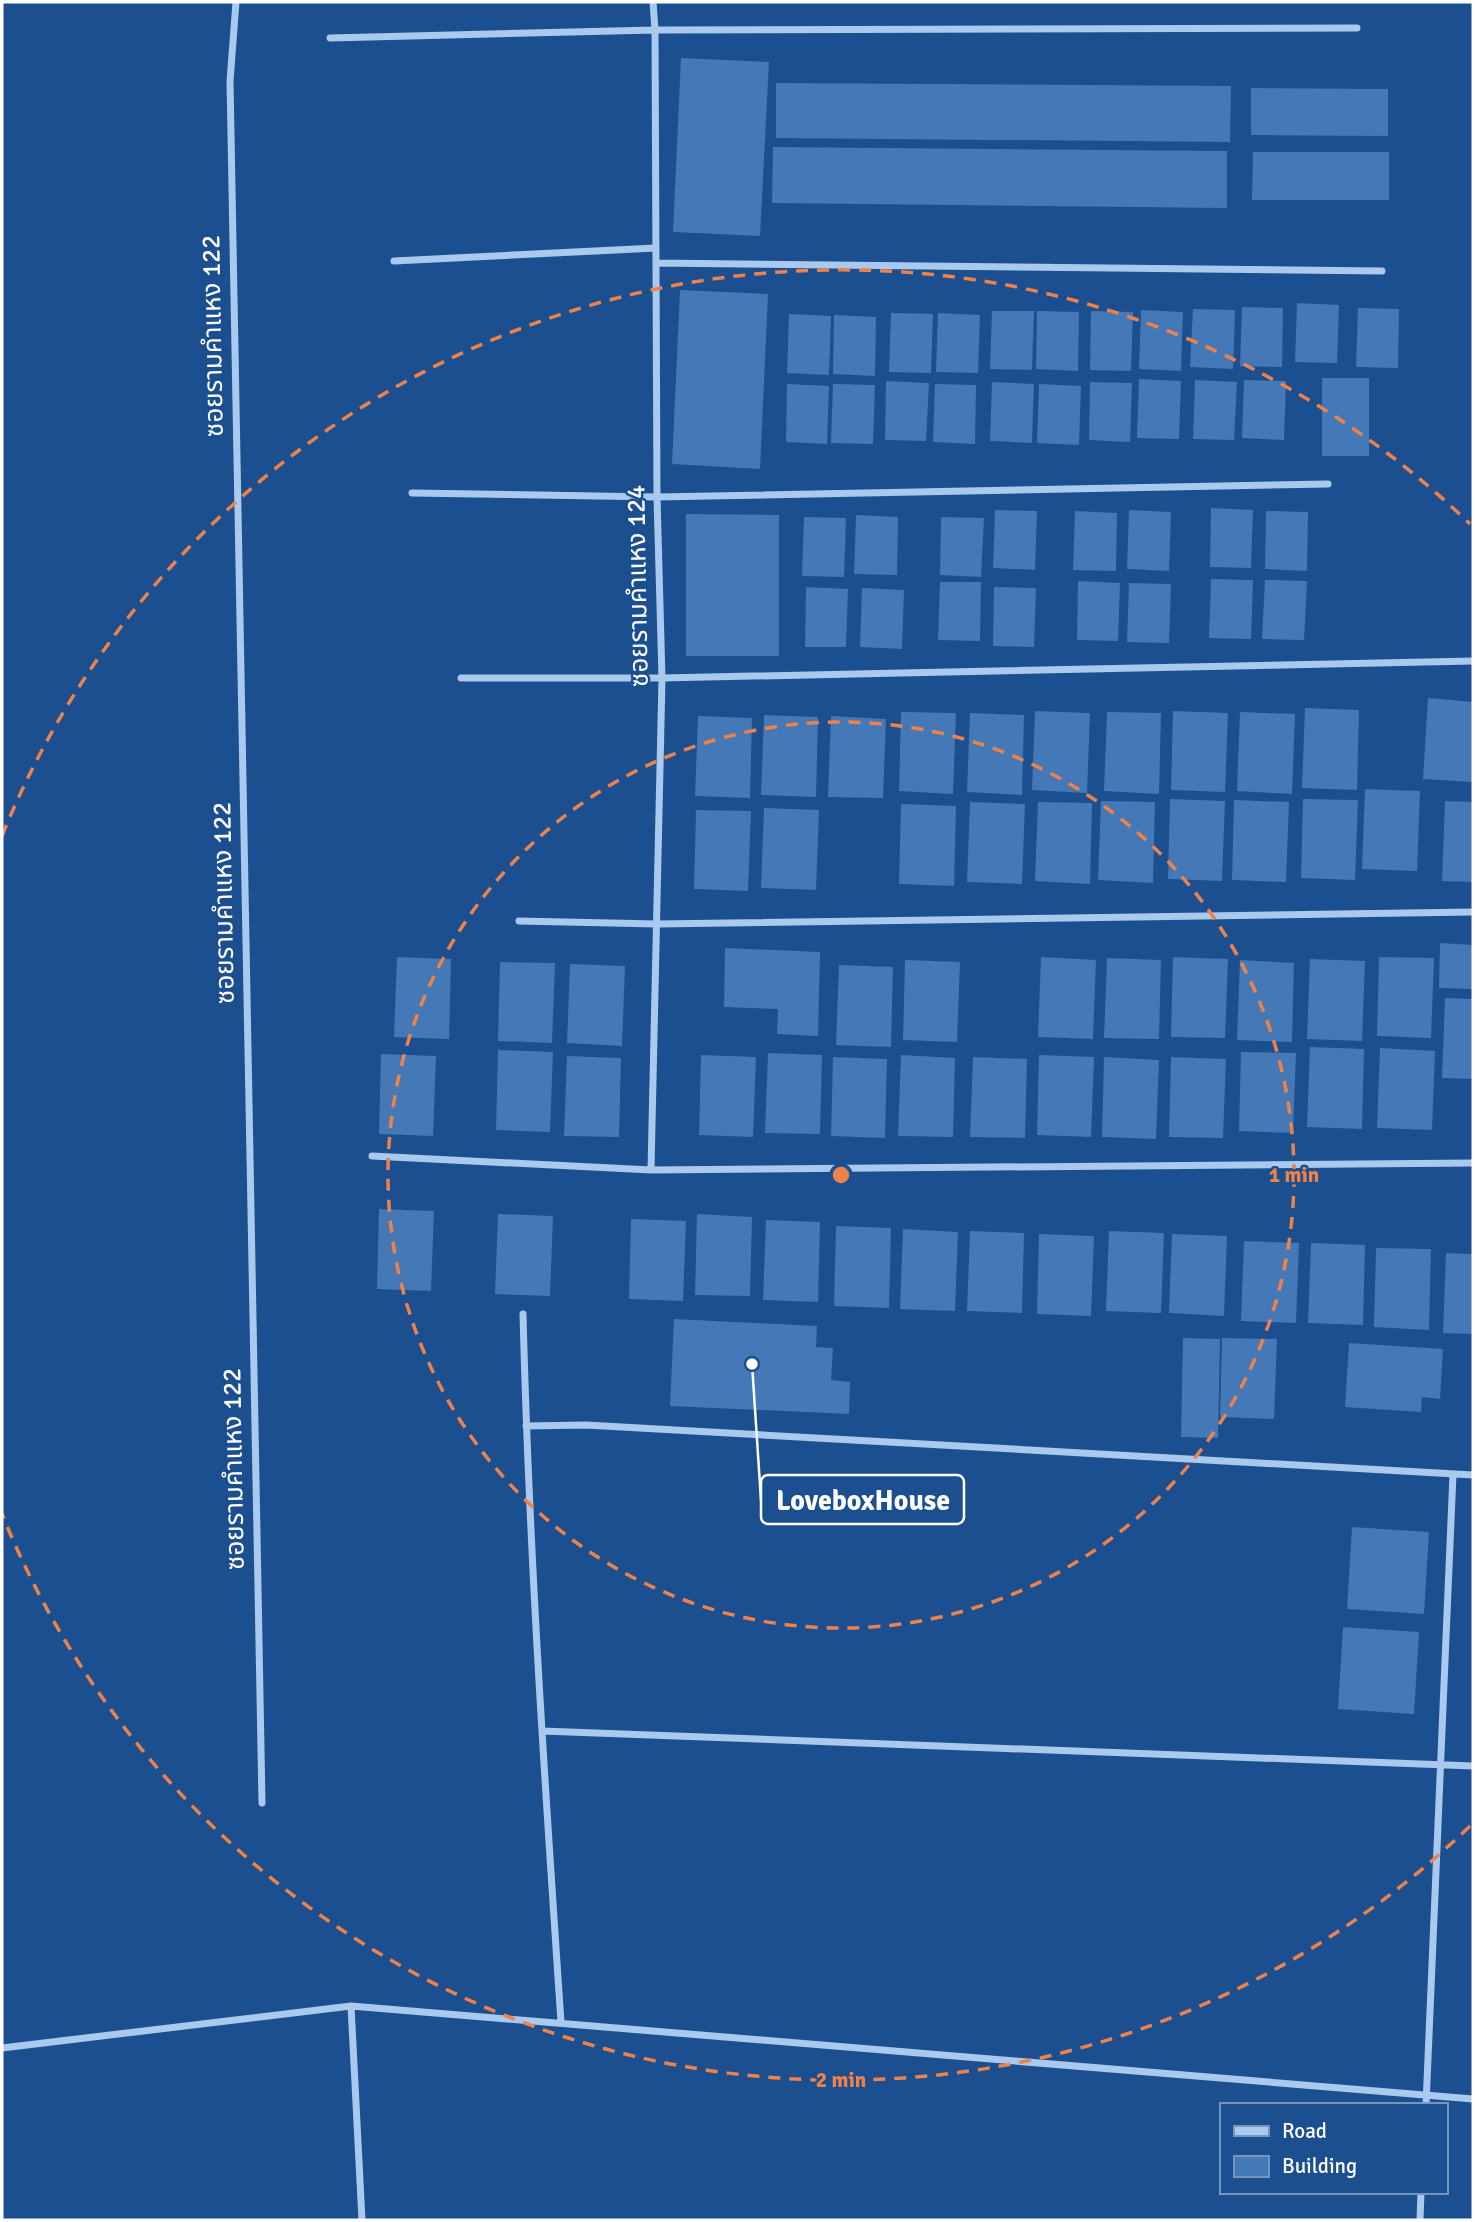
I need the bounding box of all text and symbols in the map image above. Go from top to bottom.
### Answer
street label: ซอยรามคำแหง 122 [195,235,231,437]
street label: ซอยรามคำแหง 124 [620,485,656,687]
street label: ซอยรามคำแหง 122 [206,802,242,1004]
text: 1 min [1269,1162,1319,1188]
centre of rings [829,1163,853,1187]
street label: ซอยรามคำแหง 122 [216,1368,252,1570]
callout: LoveboxHouse [761,1475,964,1524]
text: LoveboxHouse [776,1484,950,1518]
text: 2 min [816,2067,866,2093]
legend [1220,2103,1447,2194]
text: Road [1282,2118,1327,2144]
text: Building [1282,2153,1357,2179]

